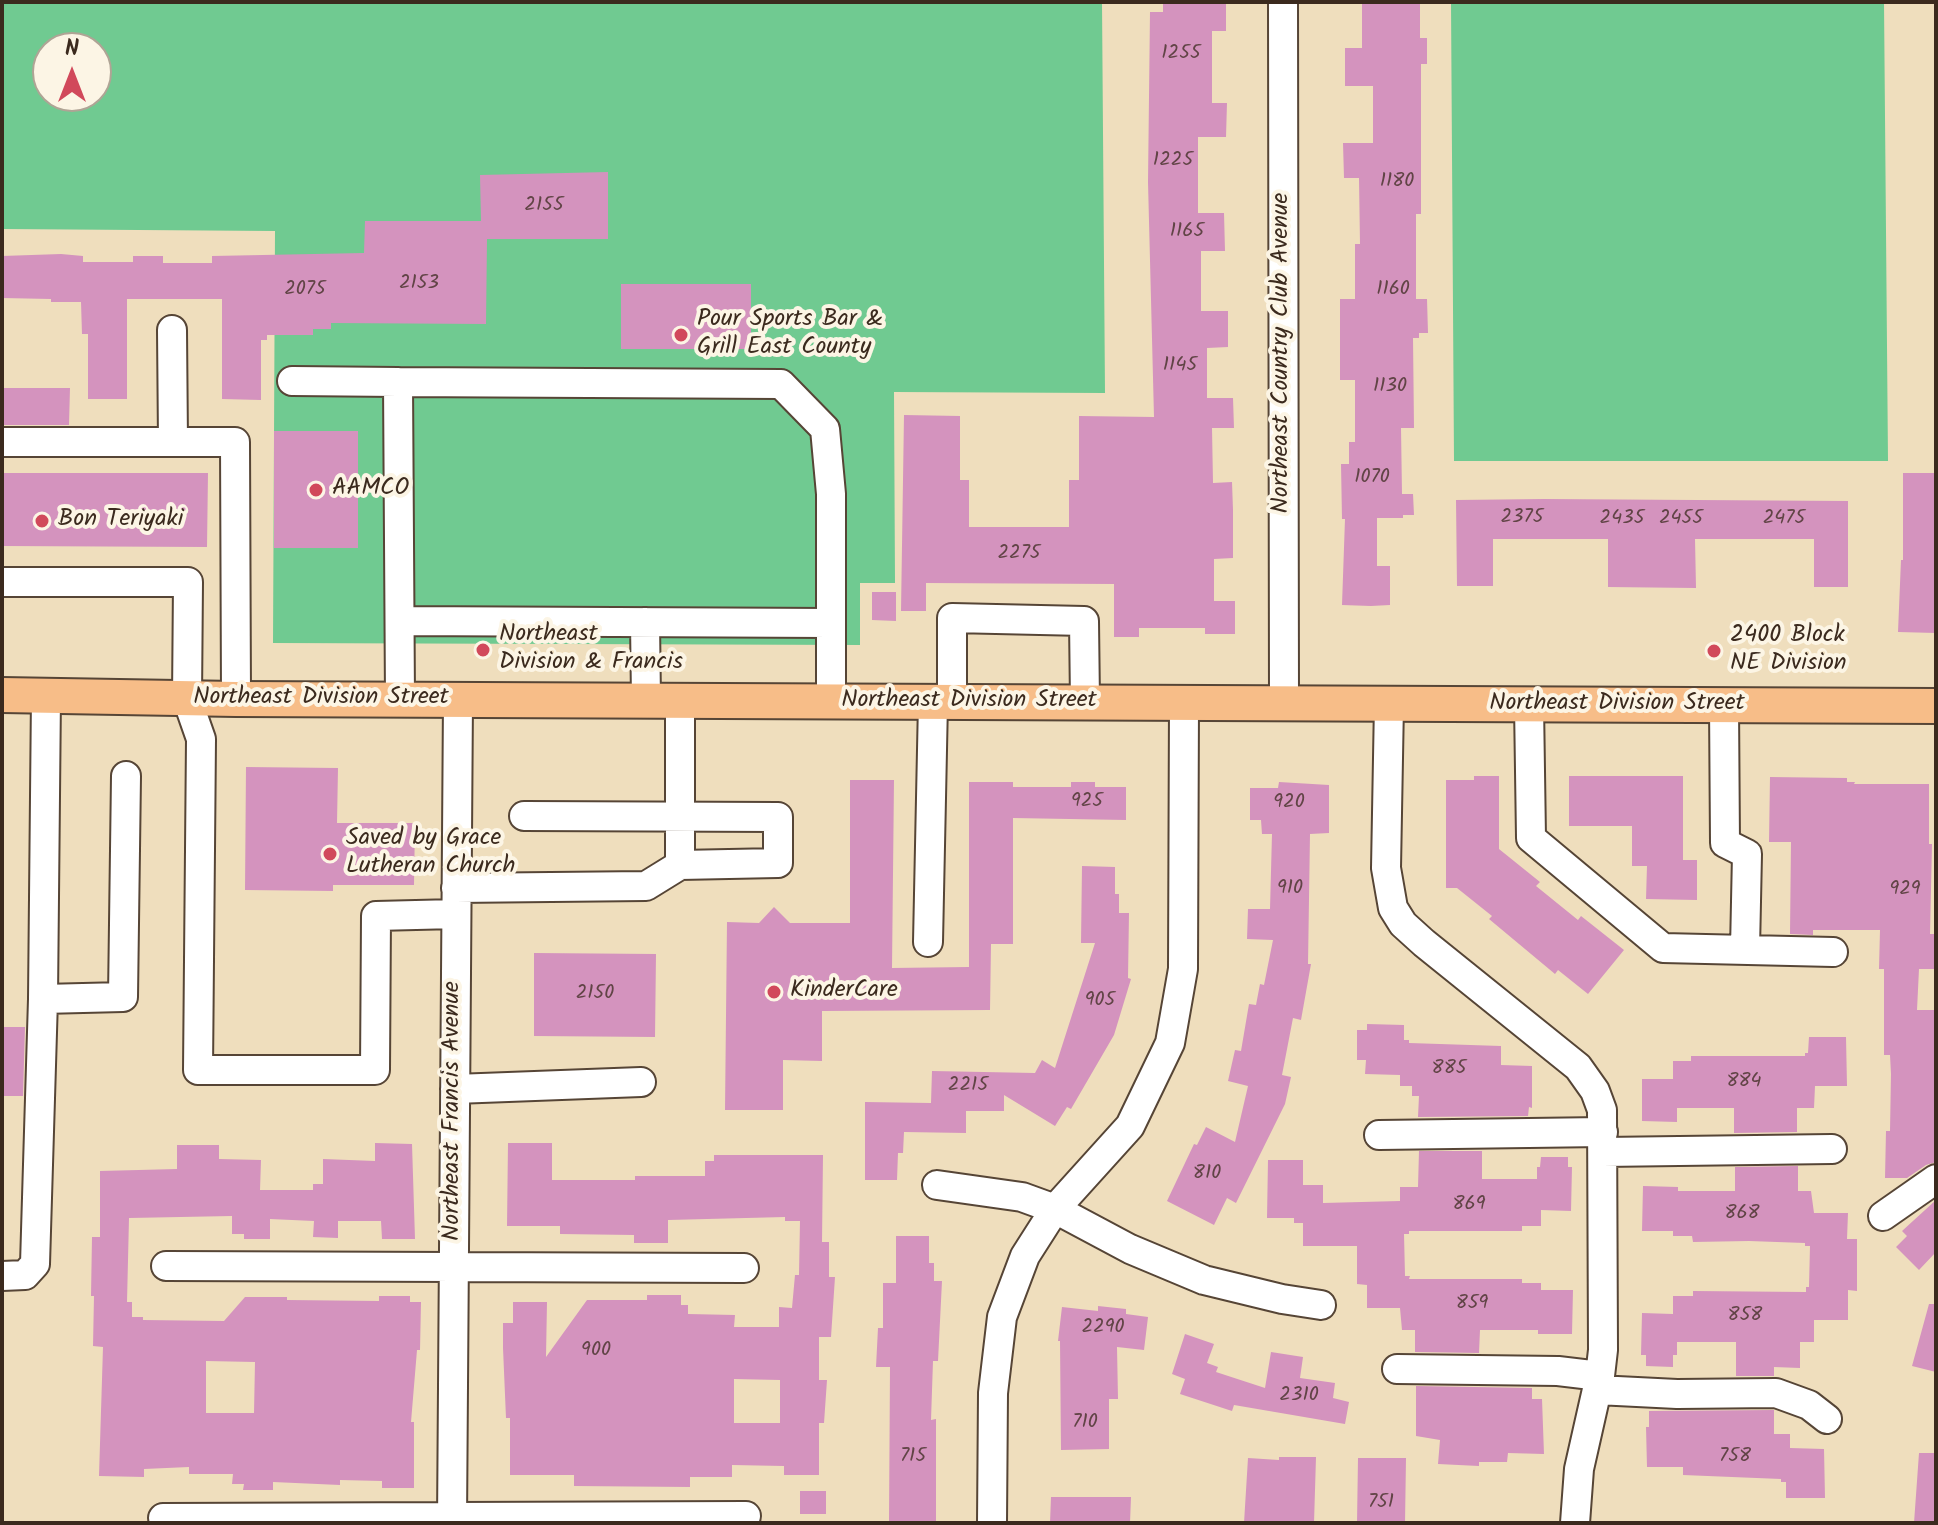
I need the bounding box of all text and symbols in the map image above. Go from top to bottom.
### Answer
north arrow [32,32,112,112]
text: N [65,32,79,67]
house number: 1255 [1161,43,1201,67]
house number: 1225 [1153,150,1193,174]
house number: 1180 [1380,171,1414,195]
street label: Northeast Country Club Avenue [1269,193,1297,513]
house number: 2155 [524,195,564,219]
house number: 1165 [1170,221,1204,245]
house number: 2153 [399,273,439,297]
house number: 2075 [284,279,326,303]
house number: 1160 [1376,279,1410,303]
place label: Pour Sports Bar & Grill East County [697,307,883,363]
marker: Pour Sports Bar & Grill East County [672,326,690,344]
house number: 1145 [1163,355,1197,379]
house number: 1130 [1373,376,1407,400]
house number: 1070 [1354,467,1390,491]
place label: AAMCO [332,476,409,504]
marker: AAMCO [307,481,325,499]
place label: Bon Teriyaki [58,507,183,535]
house number: 2375 [1501,507,1543,531]
house number: 2435 [1600,508,1644,532]
house number: 2455 [1659,508,1703,532]
house number: 2475 [1763,508,1805,532]
marker: Bon Teriyaki [33,512,51,530]
house number: 2275 [997,543,1041,567]
place label: Northeast Division & Francis [499,622,683,678]
place label: 2400 Block NE Division [1730,623,1847,679]
marker: Northeast Division & Francis [474,641,492,659]
marker: 2400 Block NE Division [1705,642,1723,660]
street label: Northeast Division Street [193,685,449,713]
street label: Northeast Division Street [841,688,1097,716]
street label: Northeast Division Street [1489,691,1745,719]
house number: 925 [1071,791,1103,815]
house number: 920 [1273,792,1305,816]
place label: Saved by Grace Lutheran Church [346,826,515,882]
marker: Saved by Grace Lutheran Church [321,845,339,863]
house number: 910 [1277,878,1303,902]
house number: 929 [1889,879,1921,903]
place label: KinderCare [790,978,898,1006]
street label: Northeast Francis Avenue [440,981,468,1241]
house number: 2150 [576,983,614,1007]
marker: KinderCare [765,983,783,1001]
house number: 905 [1085,990,1115,1014]
house number: 885 [1432,1058,1466,1082]
house number: 884 [1726,1071,1762,1095]
house number: 2215 [948,1075,988,1099]
house number: 810 [1193,1163,1221,1187]
house number: 869 [1453,1194,1485,1218]
house number: 868 [1724,1203,1760,1227]
house number: 859 [1456,1293,1488,1317]
house number: 858 [1728,1305,1762,1329]
house number: 2290 [1082,1317,1124,1341]
house number: 900 [581,1340,611,1364]
house number: 2310 [1279,1385,1319,1409]
house number: 710 [1072,1412,1098,1436]
house number: 715 [900,1446,926,1470]
house number: 758 [1719,1446,1751,1470]
house number: 751 [1368,1492,1394,1516]

